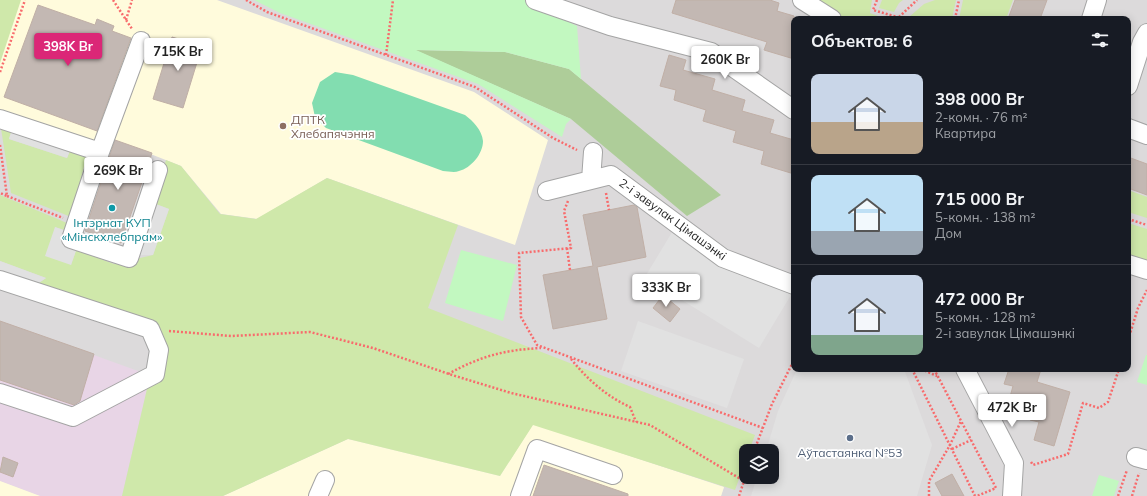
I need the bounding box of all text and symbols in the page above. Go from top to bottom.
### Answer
icon: filters [1089,29,1111,51]
text: Объектов: 6 [811,30,912,51]
pin: 398K Br [31,33,105,67]
text: 398K Br [43,38,93,54]
pin: 715K Br [141,38,215,72]
text: 715K Br [153,43,203,59]
pin: 260K Br [688,46,762,80]
text: 260K Br [700,51,750,67]
text: 398 000 Br [935,88,1024,109]
icon: home [843,90,891,138]
text: 2-комн. · 76 m² [935,109,1028,125]
place label: ДПТК Хлебапячэння [291,112,375,141]
marker: ДПТК Хлебапячэння [278,121,288,131]
text: Квартира [935,125,996,141]
pin: 269K Br [81,157,155,191]
text: 269K Br [93,162,143,178]
street label: 2-і завулак Цімашэнкі [616,175,730,263]
text: 715 000 Br [935,188,1024,209]
icon: home [843,191,891,239]
marker: Інтэрнат КУП «Мінскхлебпрам» [107,203,117,213]
text: 5-комн. · 138 m² [935,209,1035,225]
place label: Інтэрнат КУП «Мінскхлебпрам» [62,215,163,244]
text: Дом [935,225,962,241]
pin: 333K Br [629,274,703,308]
text: 333K Br [641,279,691,295]
text: 472 000 Br [935,288,1024,309]
icon: home [843,291,891,339]
text: 5-комн. · 128 m² [935,309,1035,325]
text: 2-і завулак Цімашэнкі [935,325,1075,341]
pin: 472K Br [975,394,1049,428]
text: 472K Br [987,399,1037,415]
marker: Аўтастаянка №53 [845,433,855,443]
map controls [739,444,779,484]
button: layers [739,444,779,484]
place label: Аўтастаянка №53 [798,445,902,460]

